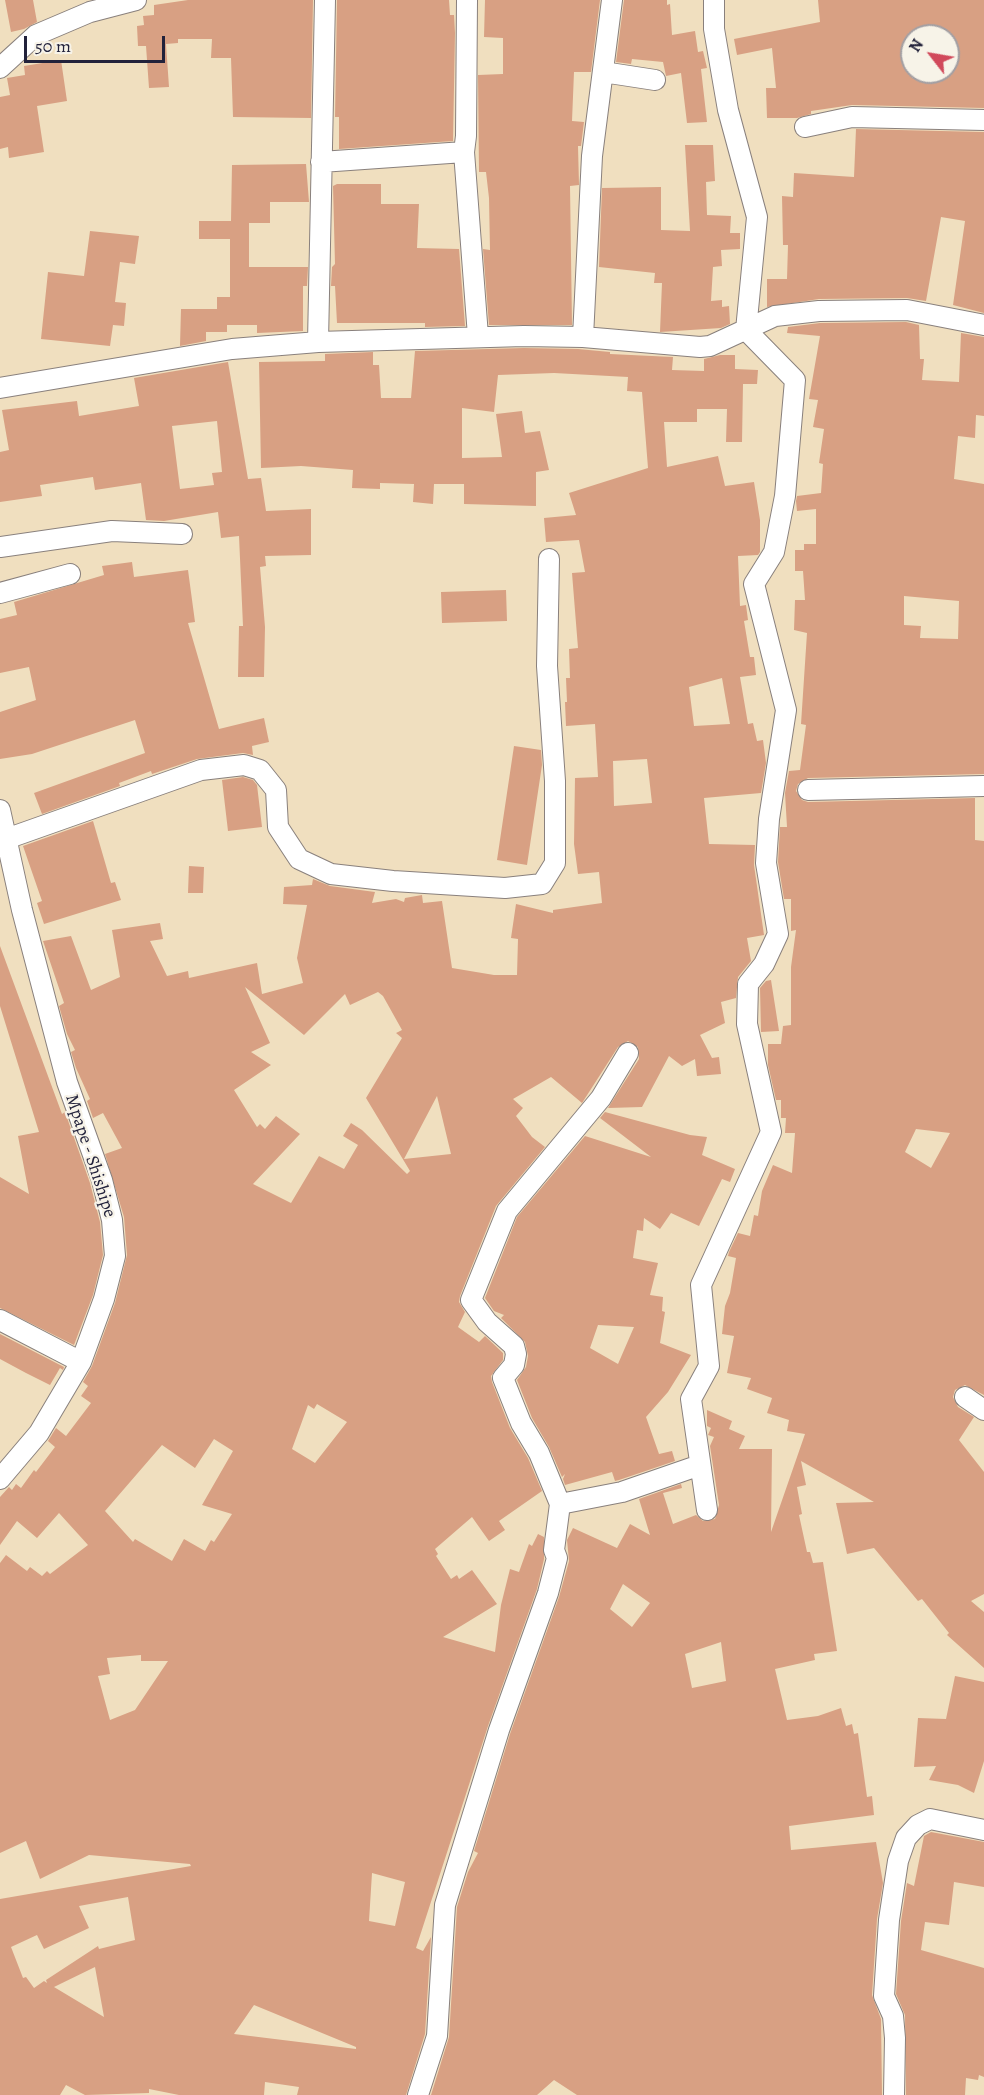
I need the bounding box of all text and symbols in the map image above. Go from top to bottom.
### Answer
scale bar [27,24,168,62]
north arrow [900,24,960,84]
text: 50 m [35,34,71,58]
text: N [904,35,929,56]
street label: Mpape - Shishipe [60,1092,120,1220]

